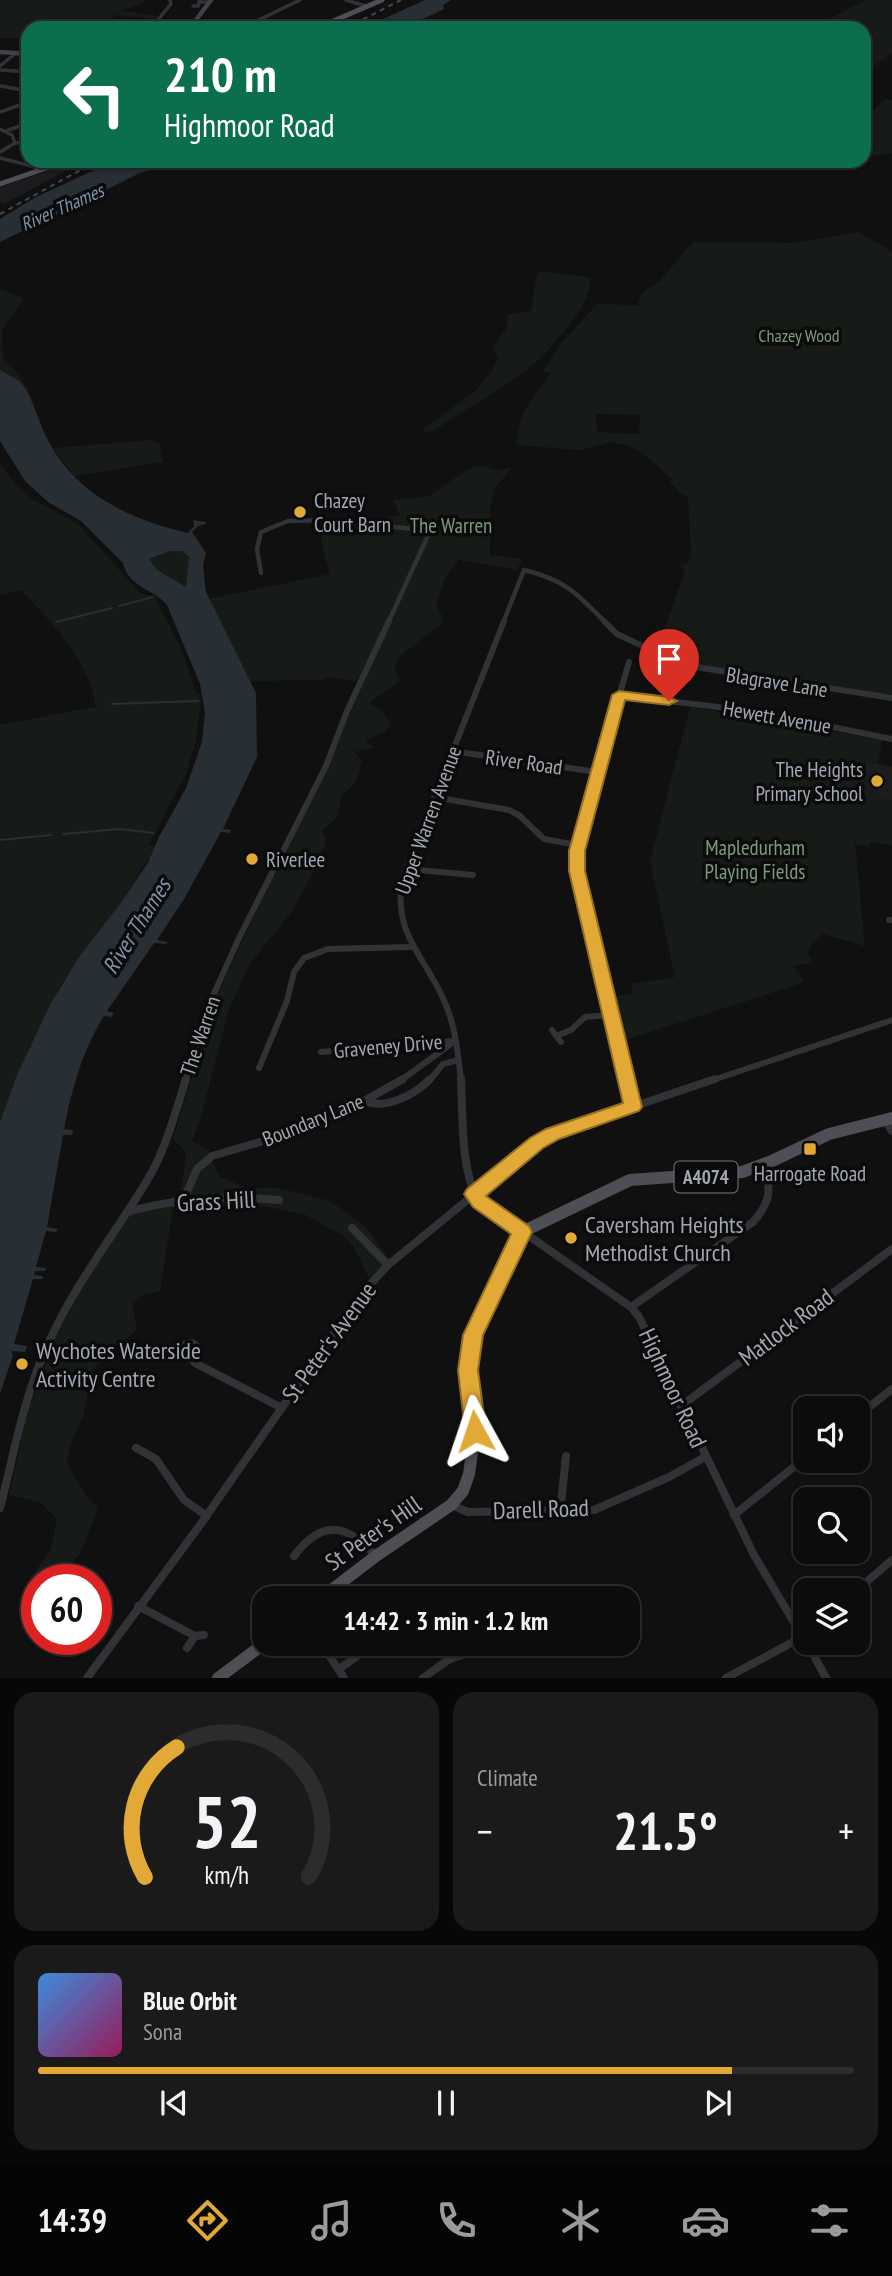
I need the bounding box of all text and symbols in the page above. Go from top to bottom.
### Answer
text: 210 m [164,42,277,106]
icon: left [49,49,140,140]
text: Highmoor Road [164,104,335,146]
water label: River Thames [17,177,109,236]
park label: Chazey Wood [758,324,840,347]
place label: Chazey Court Barn [314,487,391,538]
marker: Chazey Court Barn [292,504,308,520]
park label: The Warren [410,512,492,539]
pin [639,629,699,701]
icon: arrive [650,640,688,678]
street label: Blagrave Lane [724,661,830,703]
street label: Hewett Avenue [721,694,833,740]
street label: Upper Warren Avenue [389,742,467,898]
street label: River Road [484,743,564,781]
place label: The Heights Primary School [755,756,863,807]
marker: The Heights Primary School [869,773,885,789]
park label: Mapledurham Playing Fields [705,834,805,885]
place label: Riverlee [266,846,325,873]
marker: Riverlee [244,851,260,867]
water label: River Thames [95,871,178,979]
street label: The Warren [174,993,226,1079]
street label: Graveney Drive [333,1028,443,1064]
street label: Boundary Lane [258,1087,368,1153]
marker: Harrogate Road [802,1141,818,1157]
place label: Harrogate Road [754,1160,866,1187]
road number: A4074 [674,1162,738,1192]
street label: Grass Hill [176,1183,256,1219]
place label: Caversham Heights Methodist Church [585,1209,744,1268]
marker: Caversham Heights Methodist Church [563,1230,579,1246]
street label: St Peter's Avenue [275,1276,383,1408]
street label: Matlock Road [732,1281,840,1373]
street label: Highmoor Road [632,1323,714,1453]
place label: Wychotes Waterside Activity Centre [36,1335,201,1394]
marker: Wychotes Waterside Activity Centre [14,1356,30,1372]
position arrow [438,1394,512,1468]
map controls [793,1396,870,1655]
button: sound [793,1396,870,1473]
button: search [793,1487,870,1564]
street label: St Peter's Hill [319,1488,427,1577]
street label: Darell Road [493,1492,589,1526]
speed limit sign: 60 [21,1564,112,1655]
button: layers [793,1578,870,1655]
text: 14:42 · 3 min · 1.2 km [344,1604,548,1637]
text: Climate [477,1763,538,1792]
text: 52 [192,1774,261,1868]
text: 21.5° [613,1797,718,1864]
text: − [477,1806,493,1855]
text: + [838,1806,854,1855]
text: km/h [204,1859,249,1891]
text: Blue Orbit [143,1984,237,2017]
text: Sona [143,2017,182,2046]
icon: previous [155,2084,193,2122]
icon: pause [427,2084,465,2122]
icon: next [699,2084,737,2122]
icon: directions [183,2196,232,2245]
icon: music [307,2196,356,2245]
icon: phone [432,2196,481,2245]
icon: climate [556,2196,605,2245]
icon: car [681,2196,730,2245]
icon: filters [805,2196,854,2245]
text: 14:39 [38,2199,107,2241]

